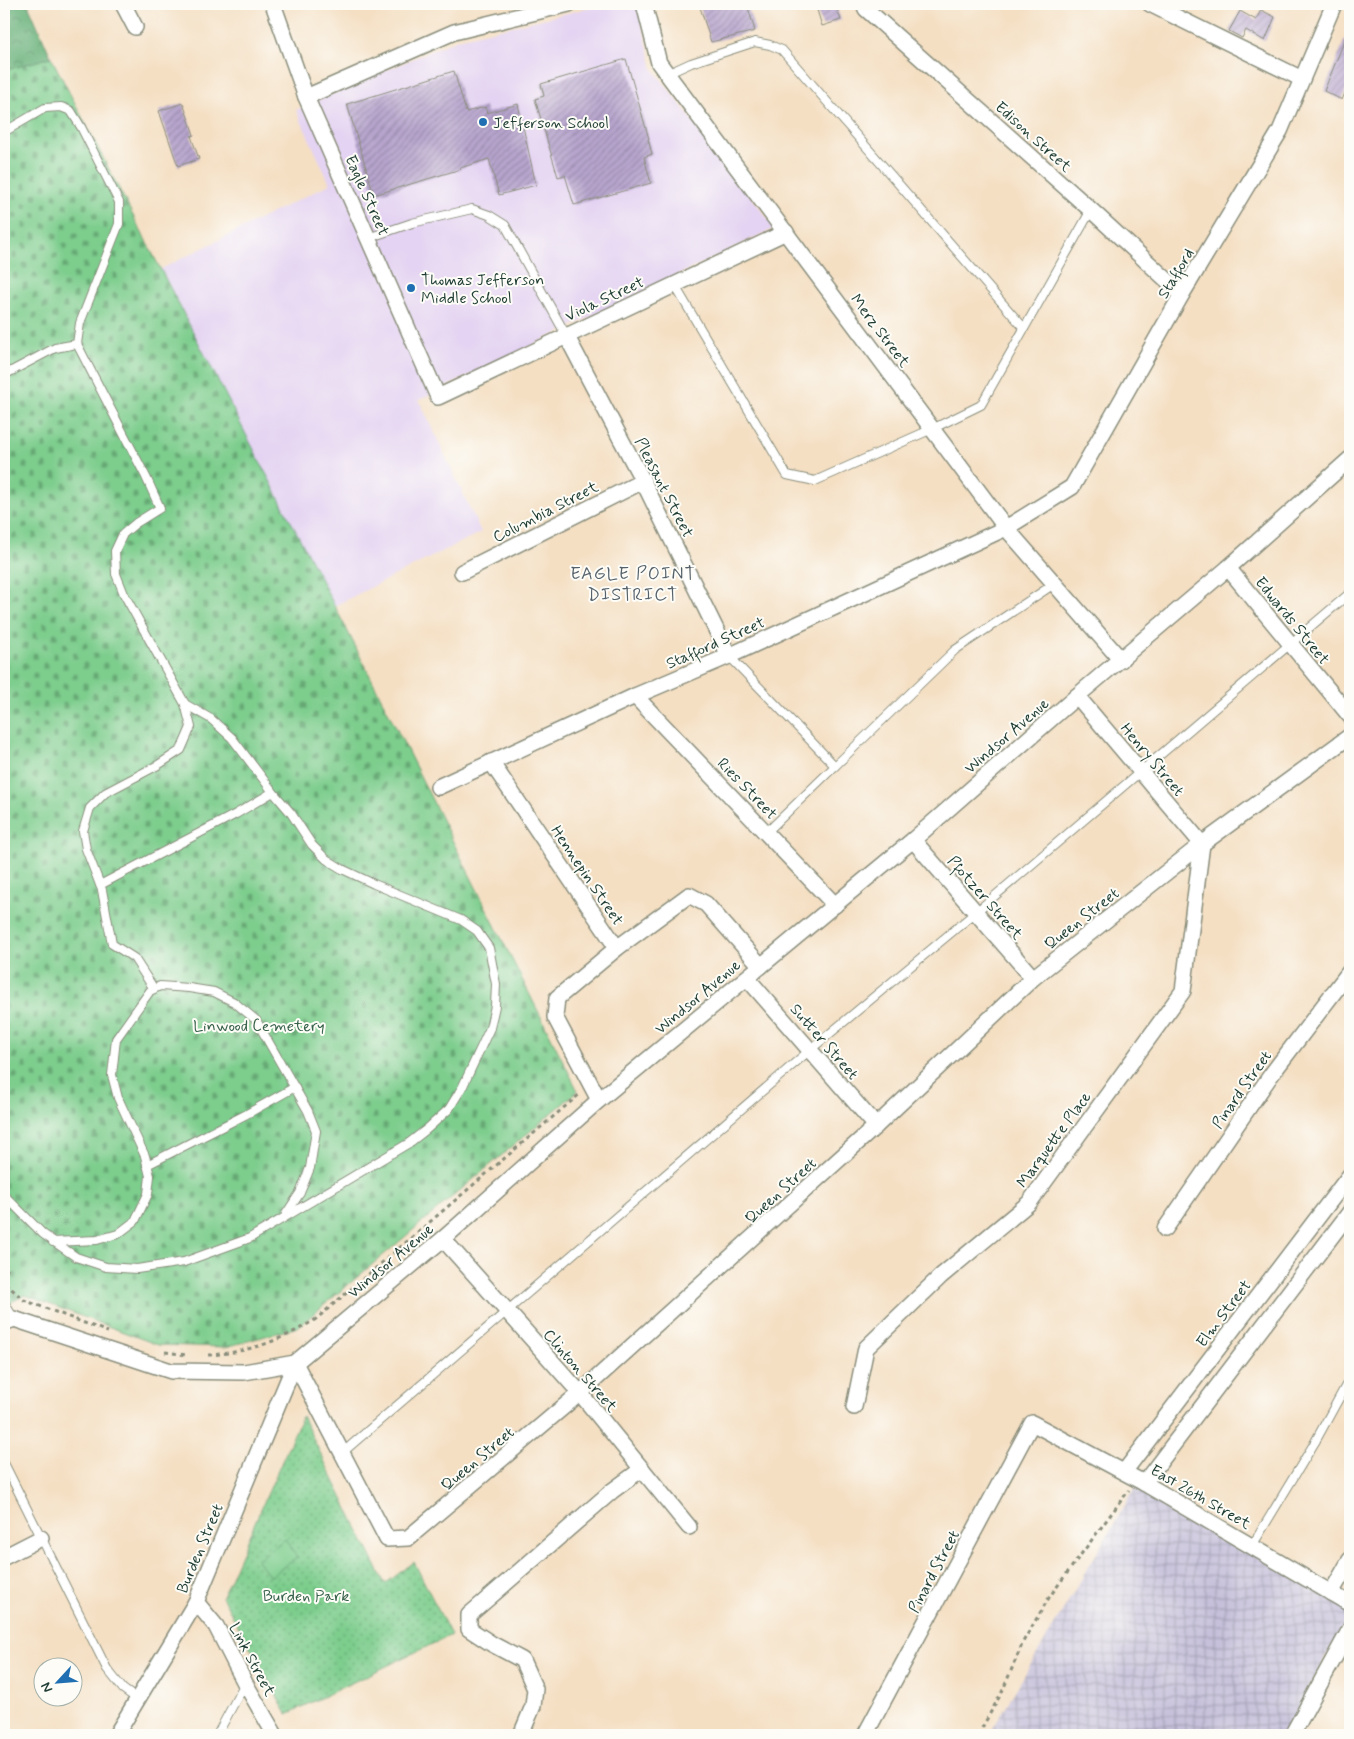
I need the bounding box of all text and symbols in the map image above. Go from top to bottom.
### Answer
street label: Edison Street [990,97,1076,178]
place label: Jefferson School [493,113,609,134]
marker: Jefferson School [477,116,489,128]
street label: Eagle Street [339,152,394,240]
street label: Stafford [1153,245,1201,304]
place label: Thomas Jefferson Middle School [421,270,544,309]
street label: Viola Street [562,272,648,327]
marker: Thomas Jefferson Middle School [405,282,417,294]
street label: Merz Street [845,290,915,372]
street label: Pleasant Street [629,434,698,542]
street label: Columbia Street [489,476,603,548]
district label: EAGLE POINT DISTRICT [570,562,696,607]
street label: Edwards Street [1250,573,1334,670]
street label: Stafford Street [663,612,770,676]
street label: Windsor Avenue [960,693,1054,779]
street label: Henry Street [1115,719,1189,801]
street label: Ries Street [712,754,782,825]
street label: Hennepin Street [546,822,628,930]
street label: Pfotzer Street [941,851,1028,946]
street label: Queen Street [1040,883,1124,955]
street label: Windsor Avenue [651,955,746,1039]
street label: Sutter Street [785,999,863,1085]
park label: Linwood Cemetery [193,1016,325,1037]
street label: Pinard Street [1208,1047,1277,1133]
street label: Marquette Place [1012,1087,1097,1192]
street label: Queen Street [741,1153,821,1229]
street label: Windsor Avenue [344,1219,439,1303]
street label: Elm Street [1192,1275,1257,1352]
street label: Clinton Street [538,1325,622,1417]
street label: Queen Street [437,1422,519,1496]
street label: East 26th Street [1146,1460,1255,1535]
street label: Burden Street [172,1501,229,1597]
street label: Pinard Street [904,1527,965,1617]
park label: Burden Park [263,1586,349,1607]
street label: Link Street [223,1619,280,1701]
north arrow [32,1656,82,1706]
text: N [37,1679,57,1695]

